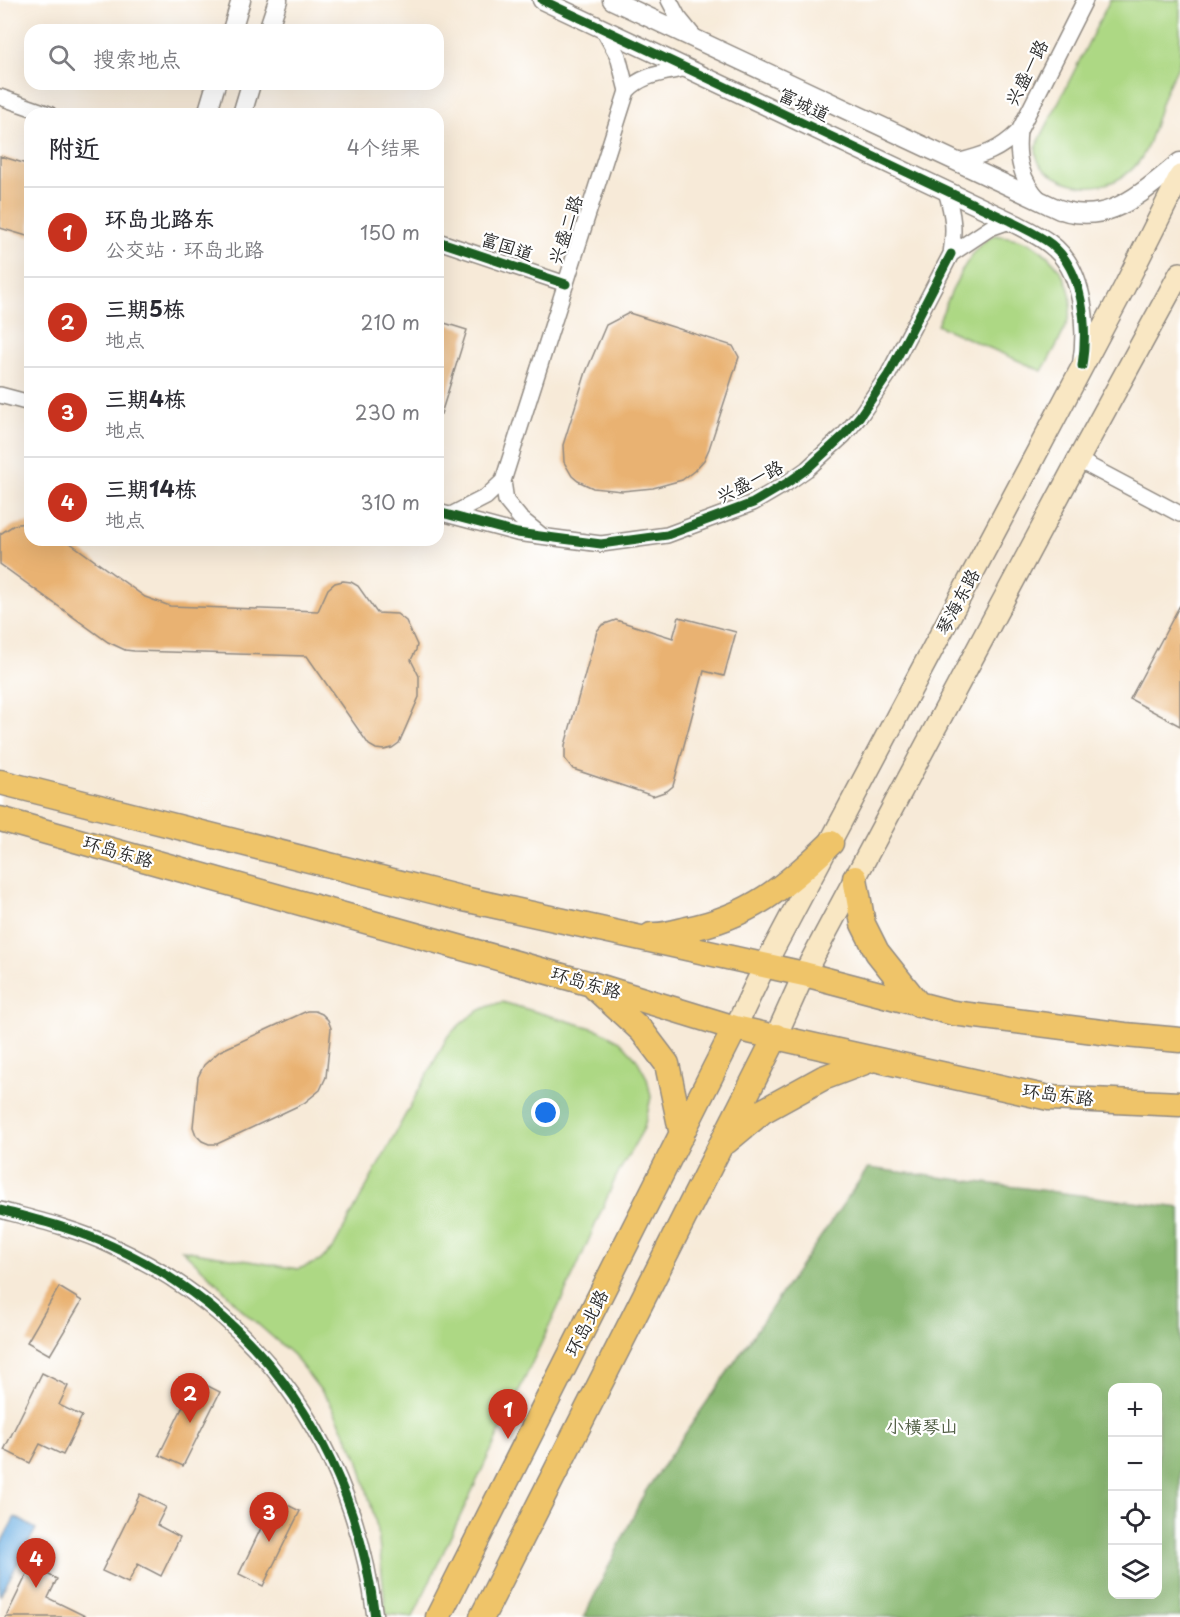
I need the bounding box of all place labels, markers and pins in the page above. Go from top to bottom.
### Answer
pin: 2 [170,1374,210,1423]
pin: 1 [488,1390,528,1439]
pin: 3 [250,1492,288,1542]
pin: 4 [16,1538,56,1588]

